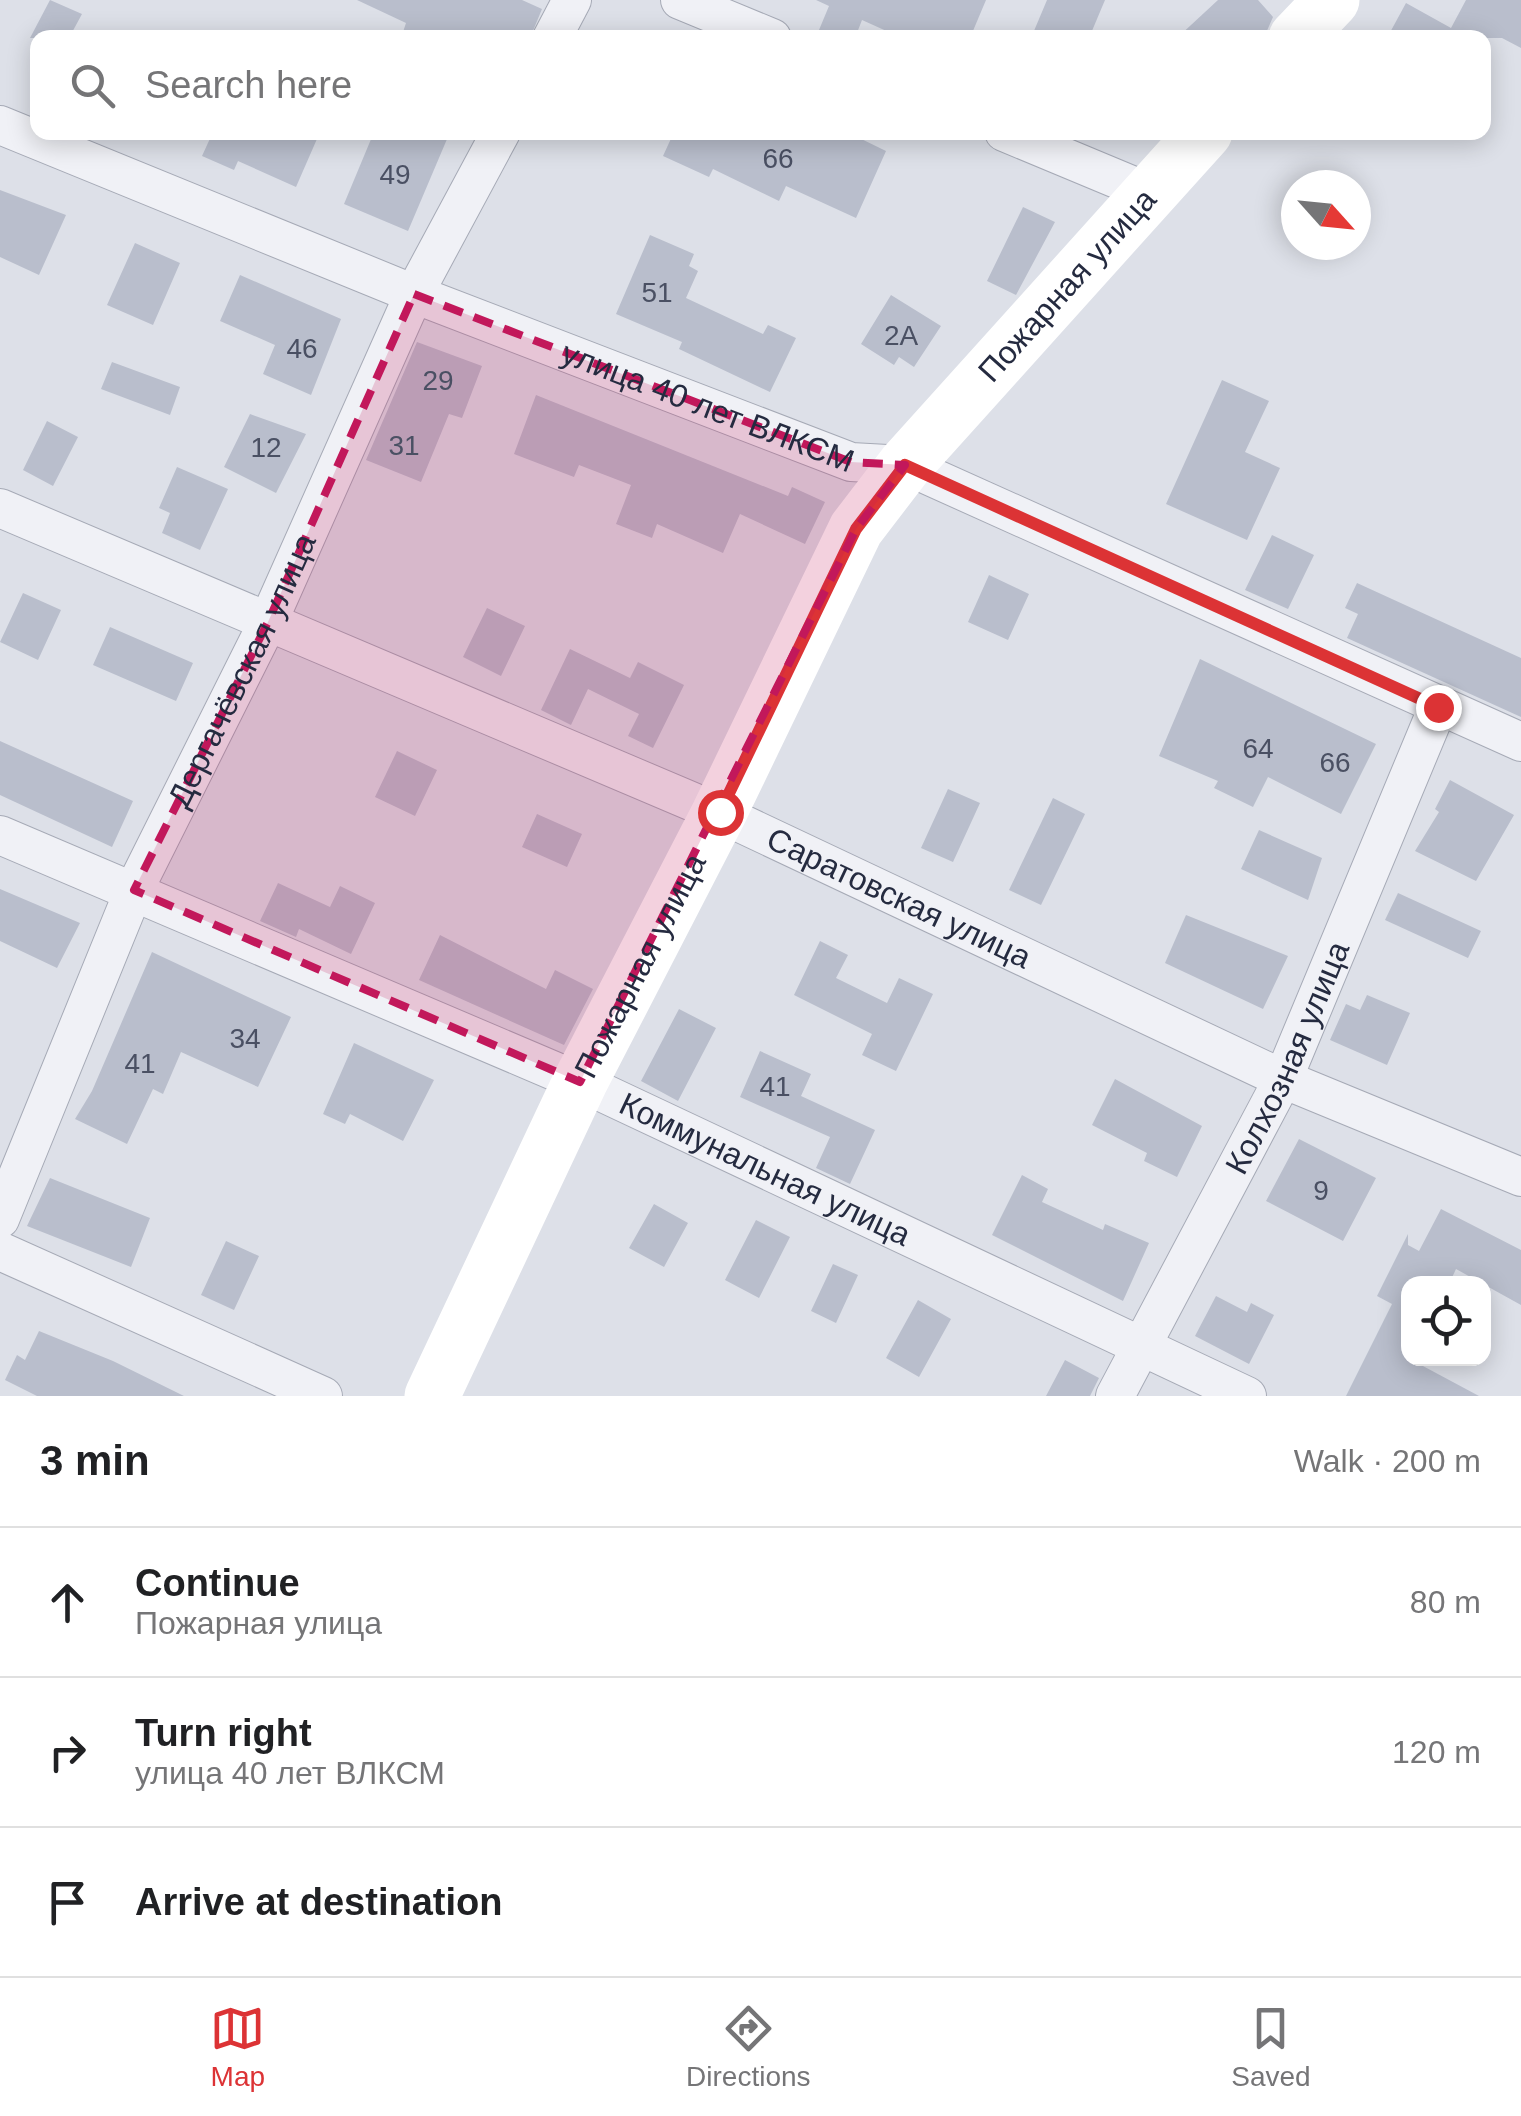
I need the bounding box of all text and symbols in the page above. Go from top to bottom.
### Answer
search box [30,30,1491,140]
icon: search [65,58,120,113]
text: Search here [145,64,352,106]
house number: 66 [762,143,794,174]
house number: 49 [379,159,411,190]
north arrow [1281,170,1371,260]
street label: Пожарная улица [971,181,1163,389]
house number: 51 [641,277,673,308]
house number: 2А [884,320,918,351]
house number: 46 [286,333,318,364]
street label: улица 40 лет ВЛКСМ [557,335,859,479]
house number: 29 [422,365,454,396]
house number: 31 [388,430,420,461]
house number: 12 [250,432,282,463]
street label: Дергачёвская улица [160,528,323,813]
route end [1416,685,1462,731]
house number: 64 [1242,733,1274,764]
house number: 66 [1319,747,1351,778]
route start [698,790,744,836]
street label: Саратовская улица [761,820,1037,976]
street label: Пожарная улица [567,848,713,1084]
street label: Колхозная улица [1218,936,1356,1180]
house number: 34 [229,1023,261,1054]
house number: 41 [124,1048,156,1079]
house number: 41 [759,1071,791,1102]
street label: Коммунальная улица [614,1085,916,1253]
house number: 9 [1313,1175,1329,1206]
map controls [1401,1276,1491,1366]
button: locate [1401,1276,1491,1366]
text: 3 min [40,1437,150,1484]
text: Walk · 200 m [1294,1443,1481,1479]
text: Continue [135,1562,300,1604]
icon: ahead [40,1575,95,1630]
text: 80 m [1410,1584,1481,1620]
text: Пожарная улица [135,1605,382,1641]
text: Turn right [135,1712,312,1754]
icon: right [40,1725,95,1780]
text: 120 m [1392,1734,1481,1770]
text: улица 40 лет ВЛКСМ [135,1755,445,1791]
icon: arrive [40,1875,95,1930]
text: Arrive at destination [135,1881,502,1923]
tab: Map [210,2001,265,2093]
tab: Directions [686,2001,811,2093]
tab: Saved [1231,2001,1311,2093]

